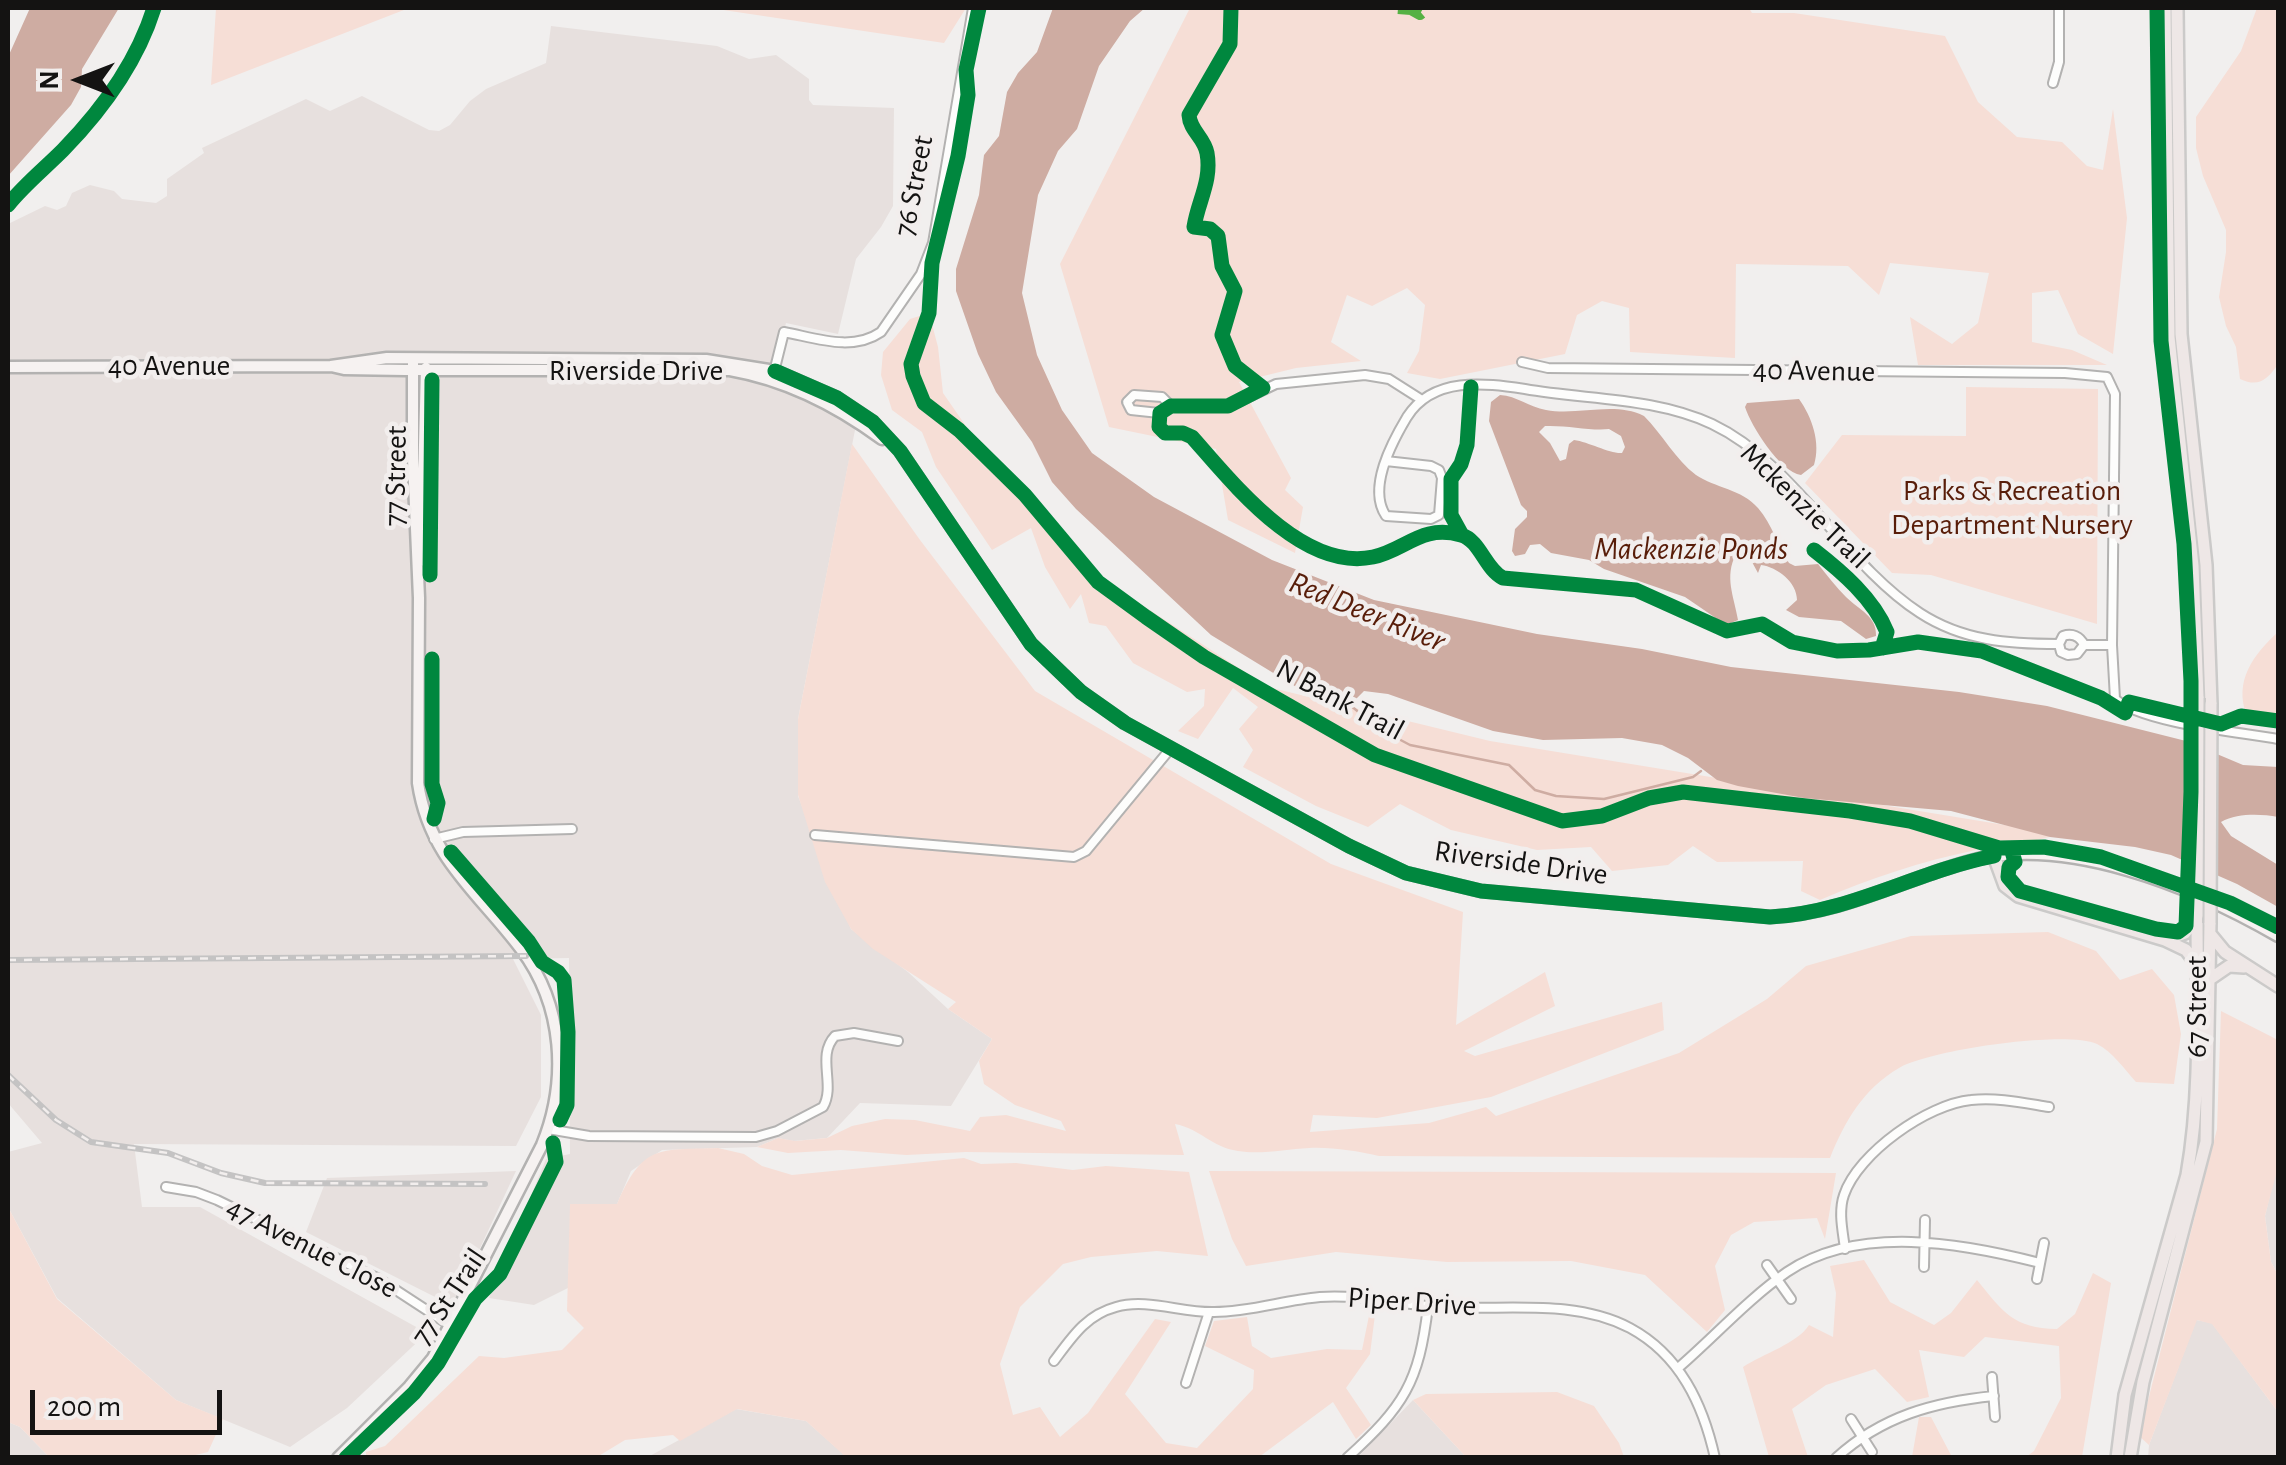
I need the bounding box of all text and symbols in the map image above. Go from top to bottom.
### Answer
north arrow [30,30,130,130]
text: N [36,70,64,90]
street label: 76 Street [887,132,941,240]
street label: 40 Avenue [108,348,230,384]
street label: 40 Avenue [1752,352,1876,390]
street label: Riverside Drive [549,353,723,389]
street label: 77 Street [377,425,415,527]
street label: Mckenzie Trail [1733,435,1877,577]
park label: Parks & Recreation Department Nursery [1891,473,2133,544]
water label: Mackenzie Ponds [1594,530,1788,568]
water label: Red Deer River [1283,563,1451,661]
street label: N Bank Trail [1270,651,1410,749]
street label: Riverside Drive [1432,833,1610,893]
street label: 67 Street [2179,956,2215,1058]
street label: 47 Avenue Close [221,1190,403,1306]
street label: 77 St Trail [404,1242,494,1352]
street label: Piper Drive [1346,1280,1478,1324]
scale bar [35,1370,228,1432]
text: 200 m [47,1392,121,1422]

